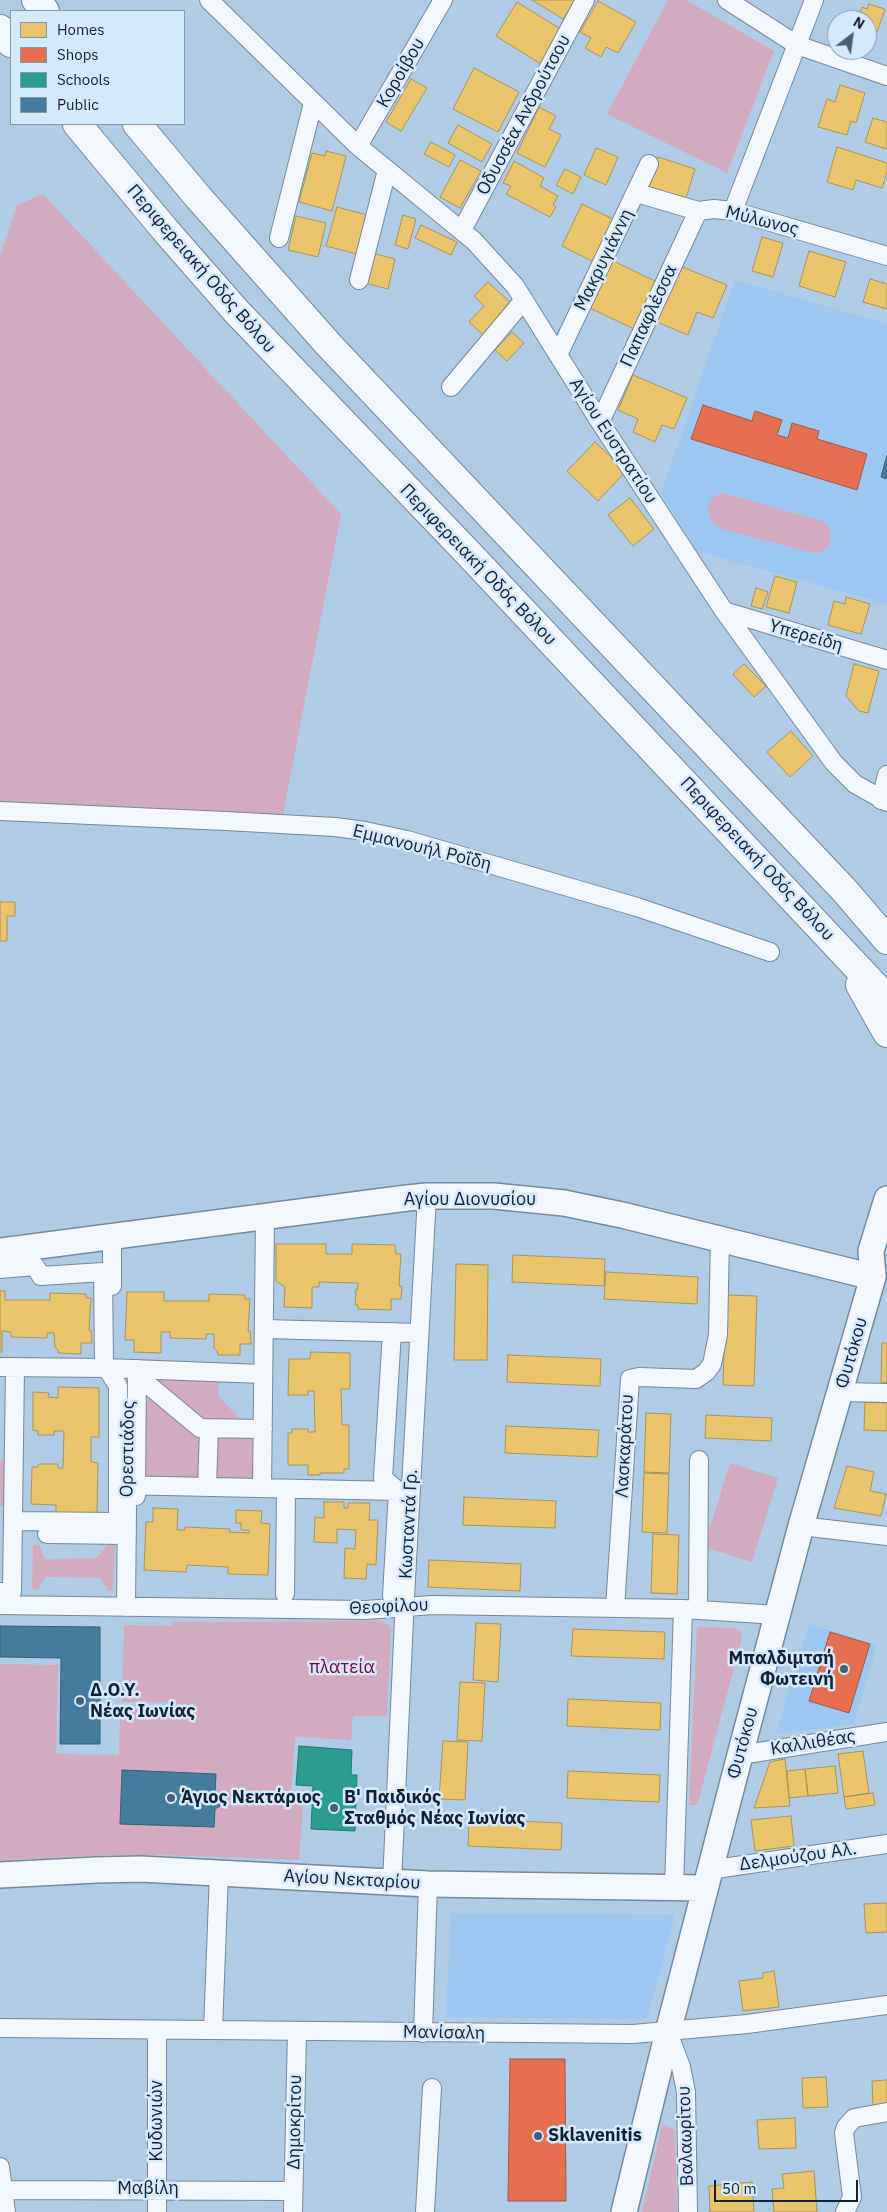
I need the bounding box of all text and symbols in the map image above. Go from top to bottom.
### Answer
legend [10,10,185,125]
north arrow [827,10,877,60]
text: N [850,13,868,33]
text: Homes [57,20,105,39]
street label: Οδυσσέα Ανδρούτσου [472,31,576,199]
street label: Κοροίβου [372,34,430,112]
text: Shops [57,45,99,64]
text: Schools [57,70,110,89]
text: Public [57,95,99,114]
street label: Περιφερειακή Οδός Βόλου [122,180,280,358]
street label: Μύλωνος [723,201,801,241]
street label: Μακρυγιάννη [570,205,638,315]
street label: Παπαφλέσσα [616,261,682,371]
street label: Αγίου Ευστρατίου [564,374,662,508]
street label: Περιφερειακή Οδός Βόλου [395,480,561,650]
street label: Υπερείδη [767,615,845,657]
street label: Περιφερειακή Οδός Βόλου [675,773,839,945]
street label: Εμμανουήλ Ροΐδη [350,820,494,876]
street label: Αγίου Διονυσίου [404,1189,536,1211]
street label: Φυτόκου [831,1315,873,1391]
street label: Λασκαράτου [611,1393,639,1499]
street label: Ορεστιάδος [116,1400,140,1498]
street label: Κωσταντά Γρ. [395,1468,423,1580]
street label: Θεοφίλου [349,1594,429,1620]
place label: Μπαλδιμτσή Φωτεινή [729,1648,834,1690]
park label: πλατεία [309,1657,375,1679]
marker: Μπαλδιμτσή Φωτεινή [838,1663,850,1675]
place label: Δ.Ο.Υ. Νέας Ιωνίας [90,1680,195,1722]
marker: Δ.Ο.Υ. Νέας Ιωνίας [74,1695,86,1707]
street label: Φυτόκου [723,1705,763,1781]
street label: Καλλιθέας [769,1726,857,1760]
place label: Άγιος Νεκτάριος [181,1787,321,1809]
place label: Β' Παιδικός Σταθμός Νέας Ιωνίας [344,1787,526,1830]
marker: Άγιος Νεκτάριος [165,1792,177,1804]
marker: Β' Παιδικός Σταθμός Νέας Ιωνίας [328,1802,340,1814]
street label: Δελμούζου Αλ. [738,1838,858,1876]
street label: Αγίου Νεκταρίου [283,1866,421,1894]
street label: Μανίσαλη [403,2021,485,2045]
street label: Δημοκρίτου [283,2074,307,2170]
street label: Κυδωνιών [146,2080,168,2162]
street label: Βαλαωρίτου [673,2085,699,2187]
place label: Sklavenitis [548,2125,642,2147]
marker: Sklavenitis [532,2130,544,2142]
scale bar [717,2170,861,2202]
street label: Μαβίλη [117,2178,179,2200]
text: 50 m [722,2179,757,2198]

